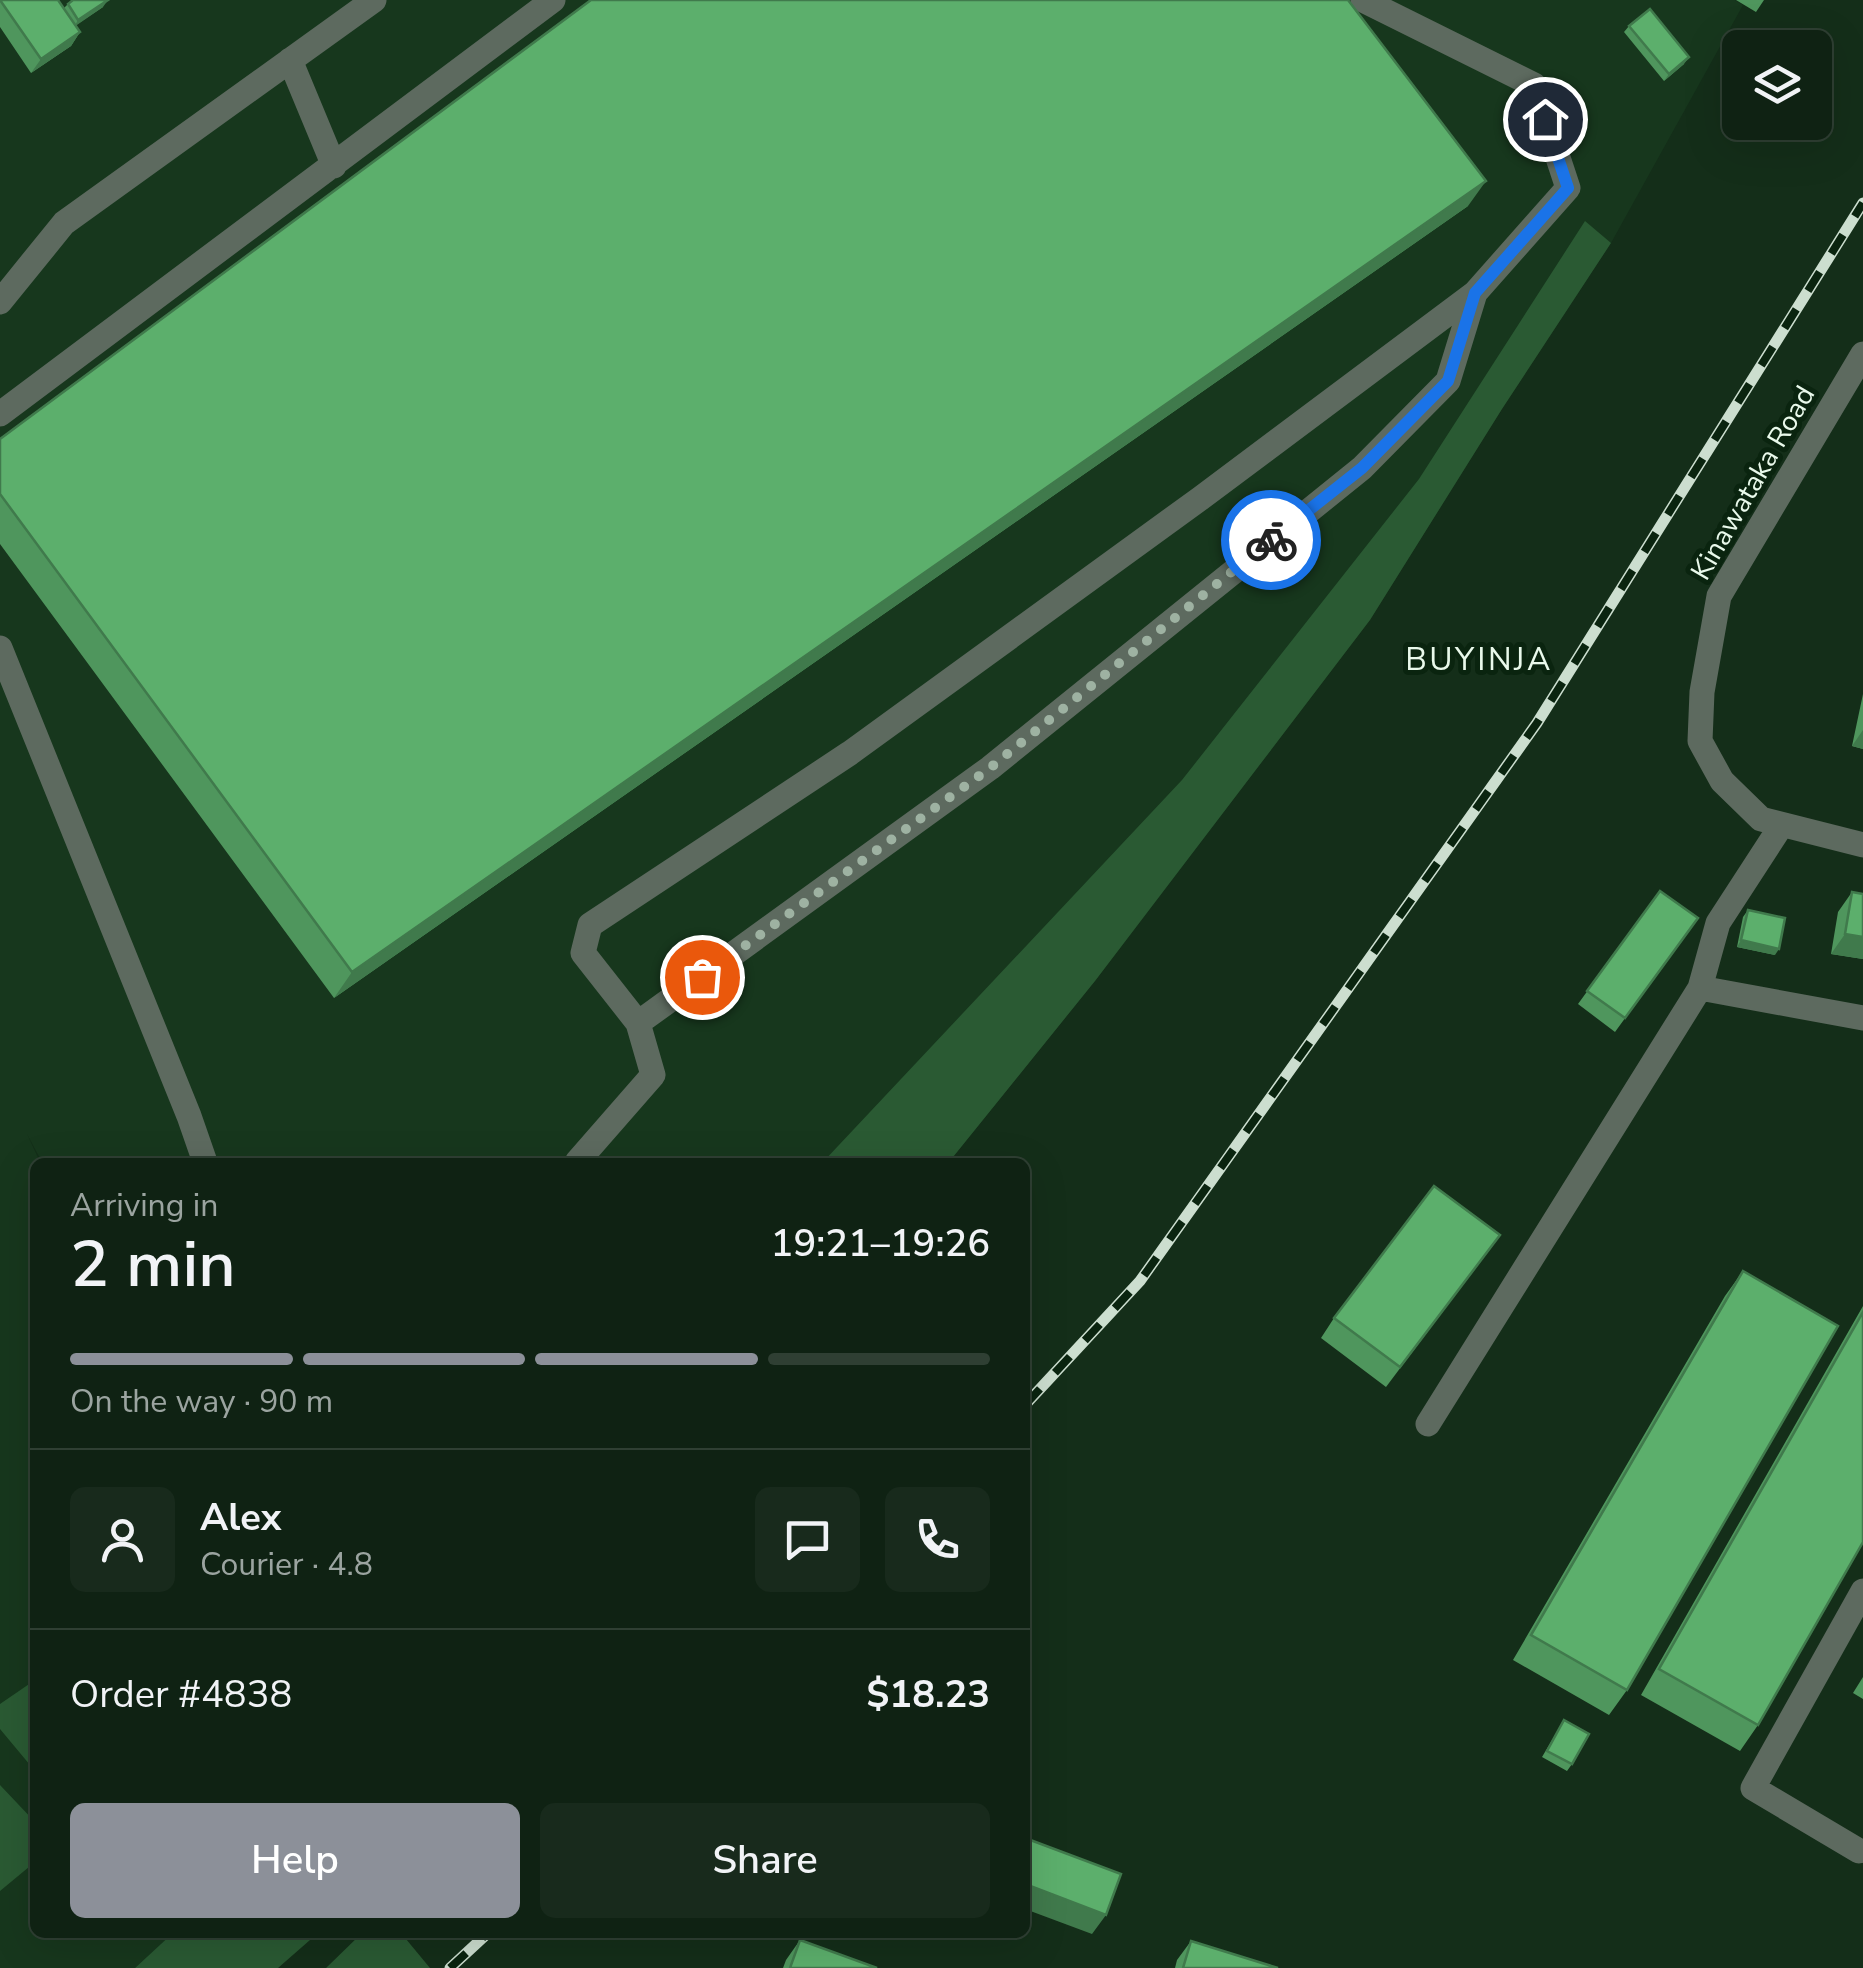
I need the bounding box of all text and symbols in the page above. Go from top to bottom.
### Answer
map controls [1722,30,1832,140]
button: layers [1722,30,1832,140]
pin [1503,77,1588,162]
icon: home [1518,92,1573,147]
street label: Kinawataka Road [1682,379,1824,587]
courier [1221,490,1321,590]
icon: bike [1244,513,1299,568]
district label: BUYINJA [1405,638,1553,681]
pin [660,935,745,1020]
icon: bag [675,950,730,1005]
text: Arriving in [70,1184,218,1227]
text: 19:21–19:26 [771,1218,990,1269]
text: 2 min [70,1220,236,1309]
text: On the way · 90 m [70,1380,333,1423]
button: person [70,1487,175,1592]
button: chat [755,1487,860,1592]
button: phone [885,1487,990,1592]
text: Alex [200,1492,281,1543]
text: Courier · 4.8 [200,1543,373,1586]
text: Order #4838 [70,1669,292,1720]
text: $18.23 [867,1669,990,1720]
button: Help [70,1803,520,1918]
button: Share [540,1803,990,1918]

